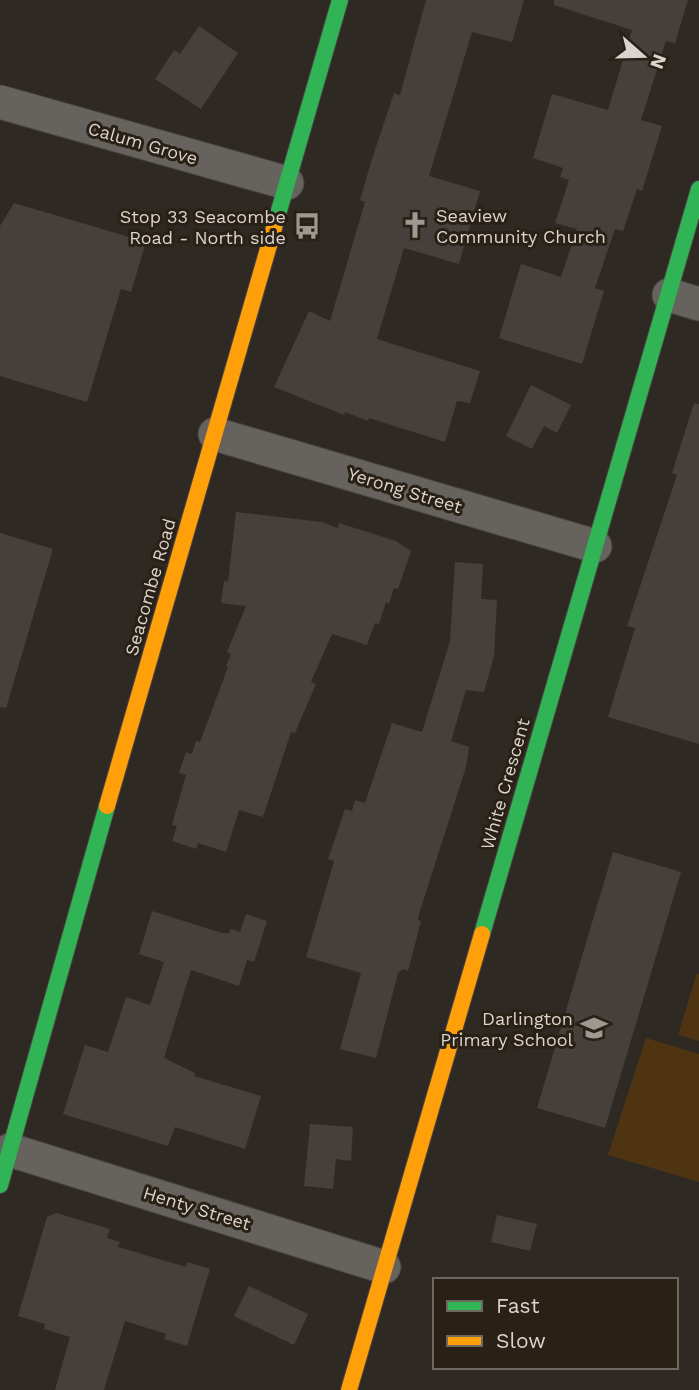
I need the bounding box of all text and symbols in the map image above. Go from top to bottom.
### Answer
north arrow [608,21,678,91]
text: N [645,51,672,72]
street label: Calum Grove [86,117,200,169]
place label: Seaview Community Church [436,205,606,247]
place label: Stop 33 Seacombe Road - North side [120,206,286,248]
church icon: Seaview Community Church [400,210,430,240]
bus stop icon: Stop 33 Seacombe Road - North side [292,211,322,241]
street label: Yerong Street [345,463,465,517]
street label: Seacombe Road [120,516,180,658]
street label: White Crescent [476,715,534,852]
place label: Darlington Primary School [440,1008,573,1050]
school or university icon: Darlington Primary School [579,1013,609,1043]
street label: Henty Street [141,1182,254,1234]
legend [433,1278,678,1369]
text: Fast [496,1293,540,1318]
text: Slow [496,1328,546,1353]

